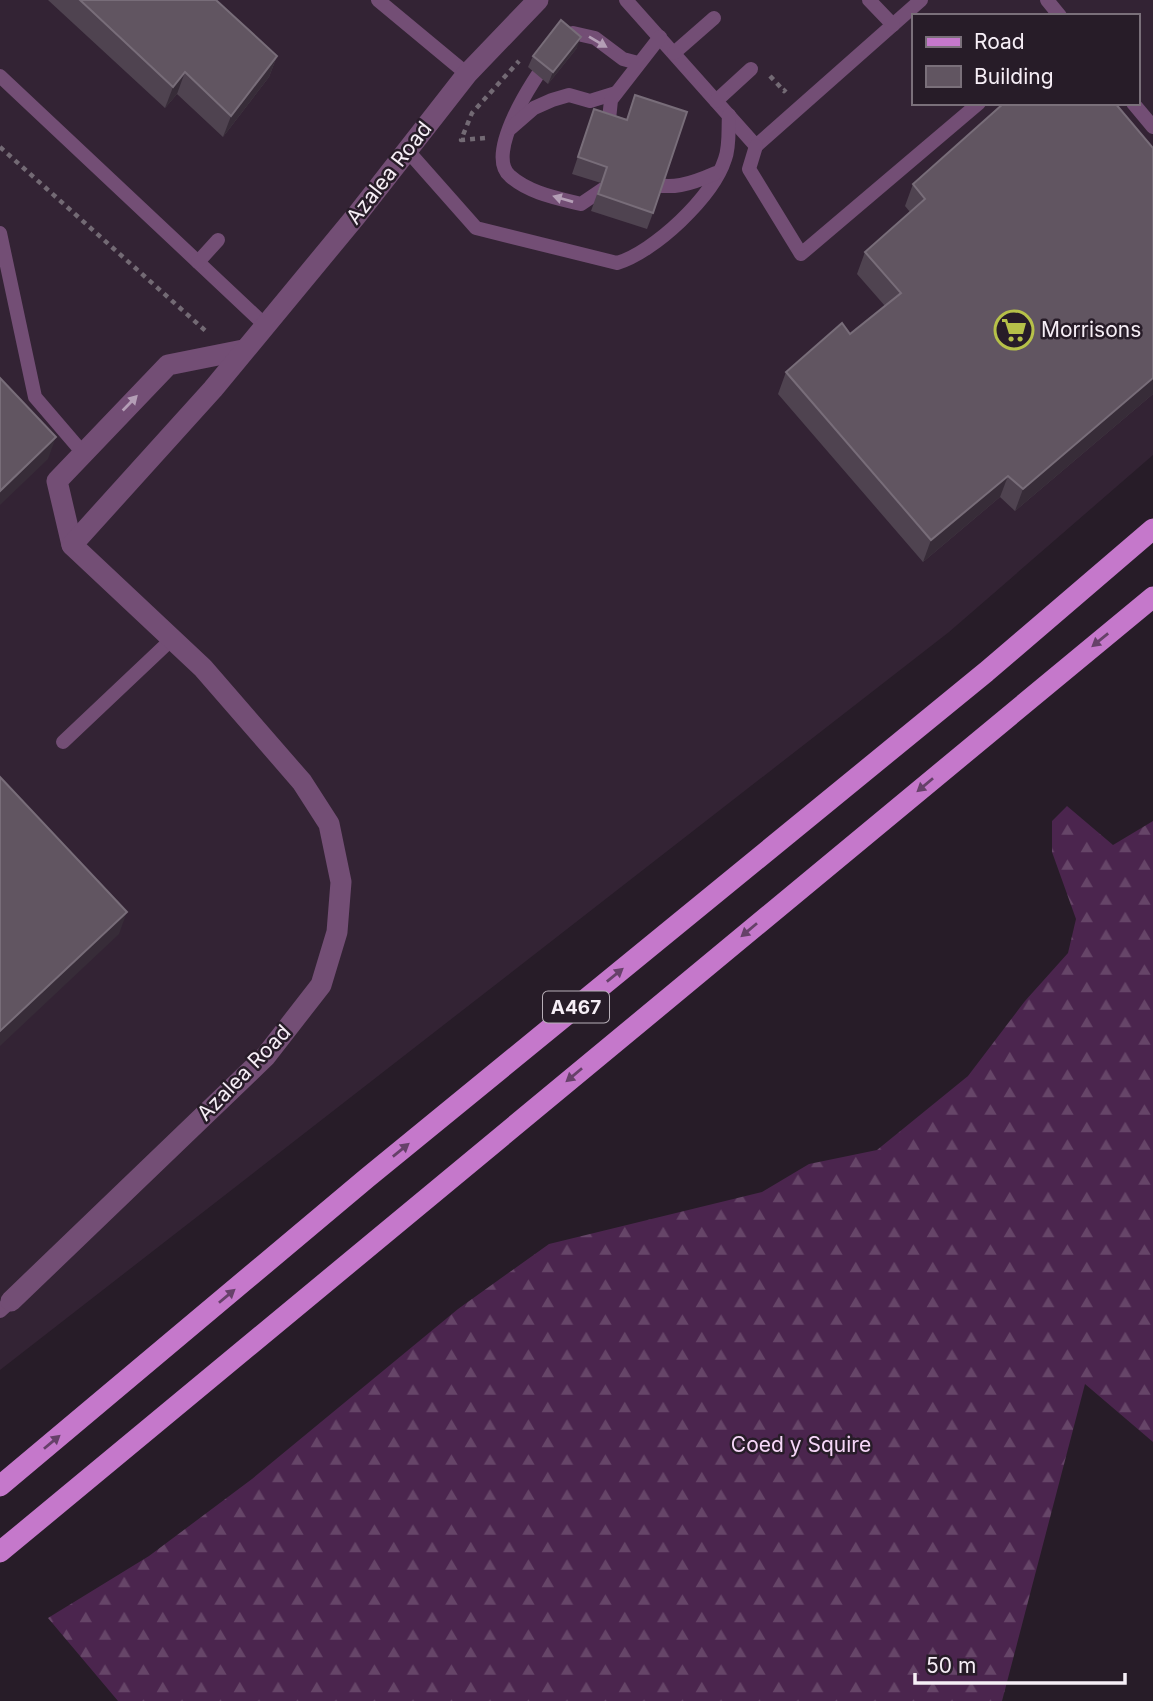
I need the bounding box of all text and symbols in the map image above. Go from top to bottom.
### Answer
legend [912,14,1139,105]
text: Road [974,29,1025,54]
one-way arrow [588,36,607,48]
text: Building [974,64,1054,89]
street label: Azalea Road [341,116,437,229]
one-way arrow [552,194,573,204]
supermarket icon: Morrisons [993,309,1035,351]
place label: Morrisons [1041,317,1141,342]
one-way arrow [121,394,138,411]
one-way arrow [1092,633,1110,648]
one-way arrow [916,777,933,792]
one-way arrow [741,922,758,937]
one-way arrow [607,968,624,983]
road number: A467 [543,992,609,1023]
street label: Azalea Road [192,1019,296,1126]
one-way arrow [565,1067,583,1082]
one-way arrow [392,1143,410,1158]
one-way arrow [218,1289,235,1304]
park label: Coed y Squire [731,1432,871,1457]
one-way arrow [44,1435,61,1450]
scale bar [915,1642,1125,1686]
text: 50 m [926,1653,976,1678]

